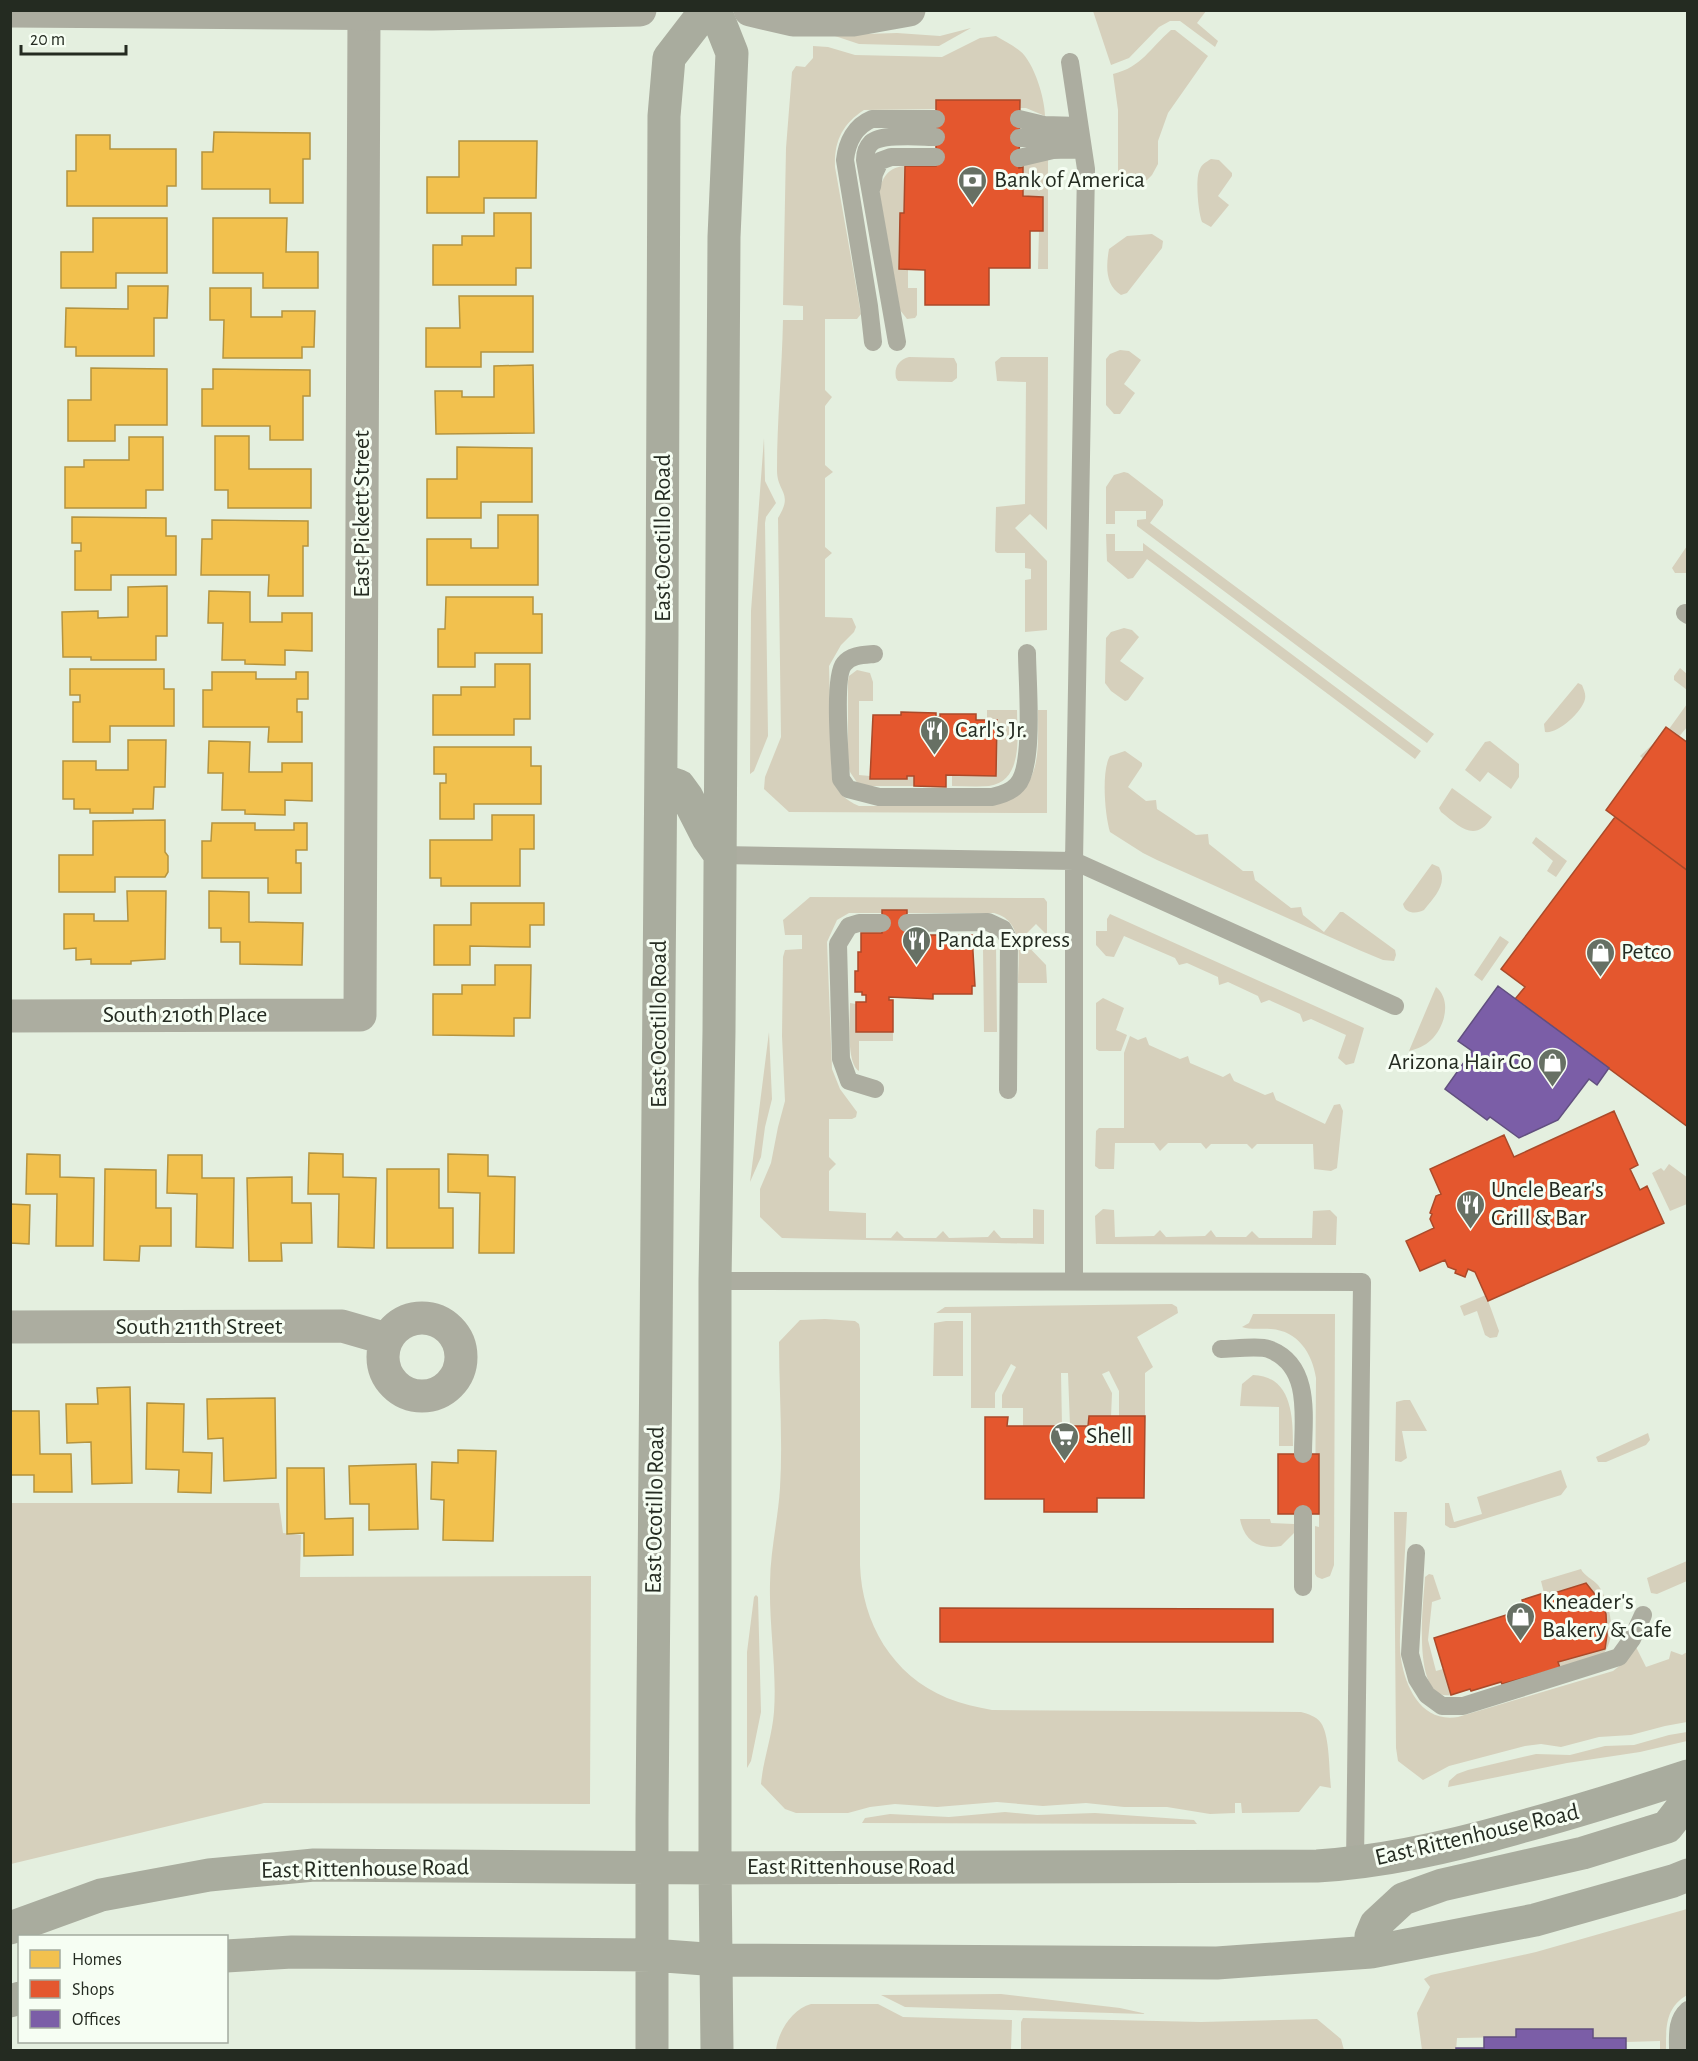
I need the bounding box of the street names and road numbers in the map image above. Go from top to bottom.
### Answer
street label: East Pickett Street [350,430,374,598]
street label: East Ocotillo Road [651,454,675,622]
street label: East Ocotillo Road [647,940,671,1108]
street label: South 210th Place [103,1003,267,1027]
street label: South 211th Street [116,1315,283,1339]
street label: East Ocotillo Road [642,1426,668,1594]
street label: East Rittenhouse Road [1373,1800,1581,1870]
street label: East Rittenhouse Road [261,1855,469,1883]
street label: East Rittenhouse Road [747,1855,955,1879]

